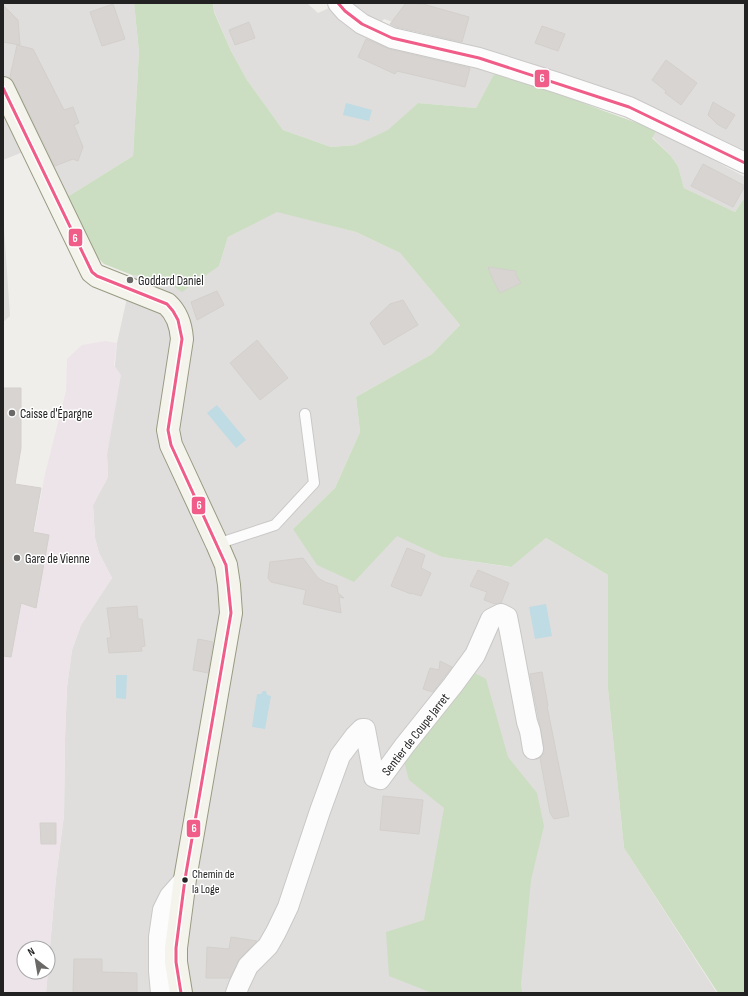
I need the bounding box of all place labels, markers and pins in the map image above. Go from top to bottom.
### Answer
place label: Goddard Daniel [138,273,204,289]
marker: Goddard Daniel [125,275,135,285]
place label: Caisse d'Épargne [20,406,93,422]
marker: Caisse d'Épargne [7,408,17,418]
place label: Gare de Vienne [25,551,90,567]
marker: Gare de Vienne [12,553,22,563]
place label: Chemin de la Loge [192,867,235,897]
marker: Chemin de la Loge [180,875,190,885]

